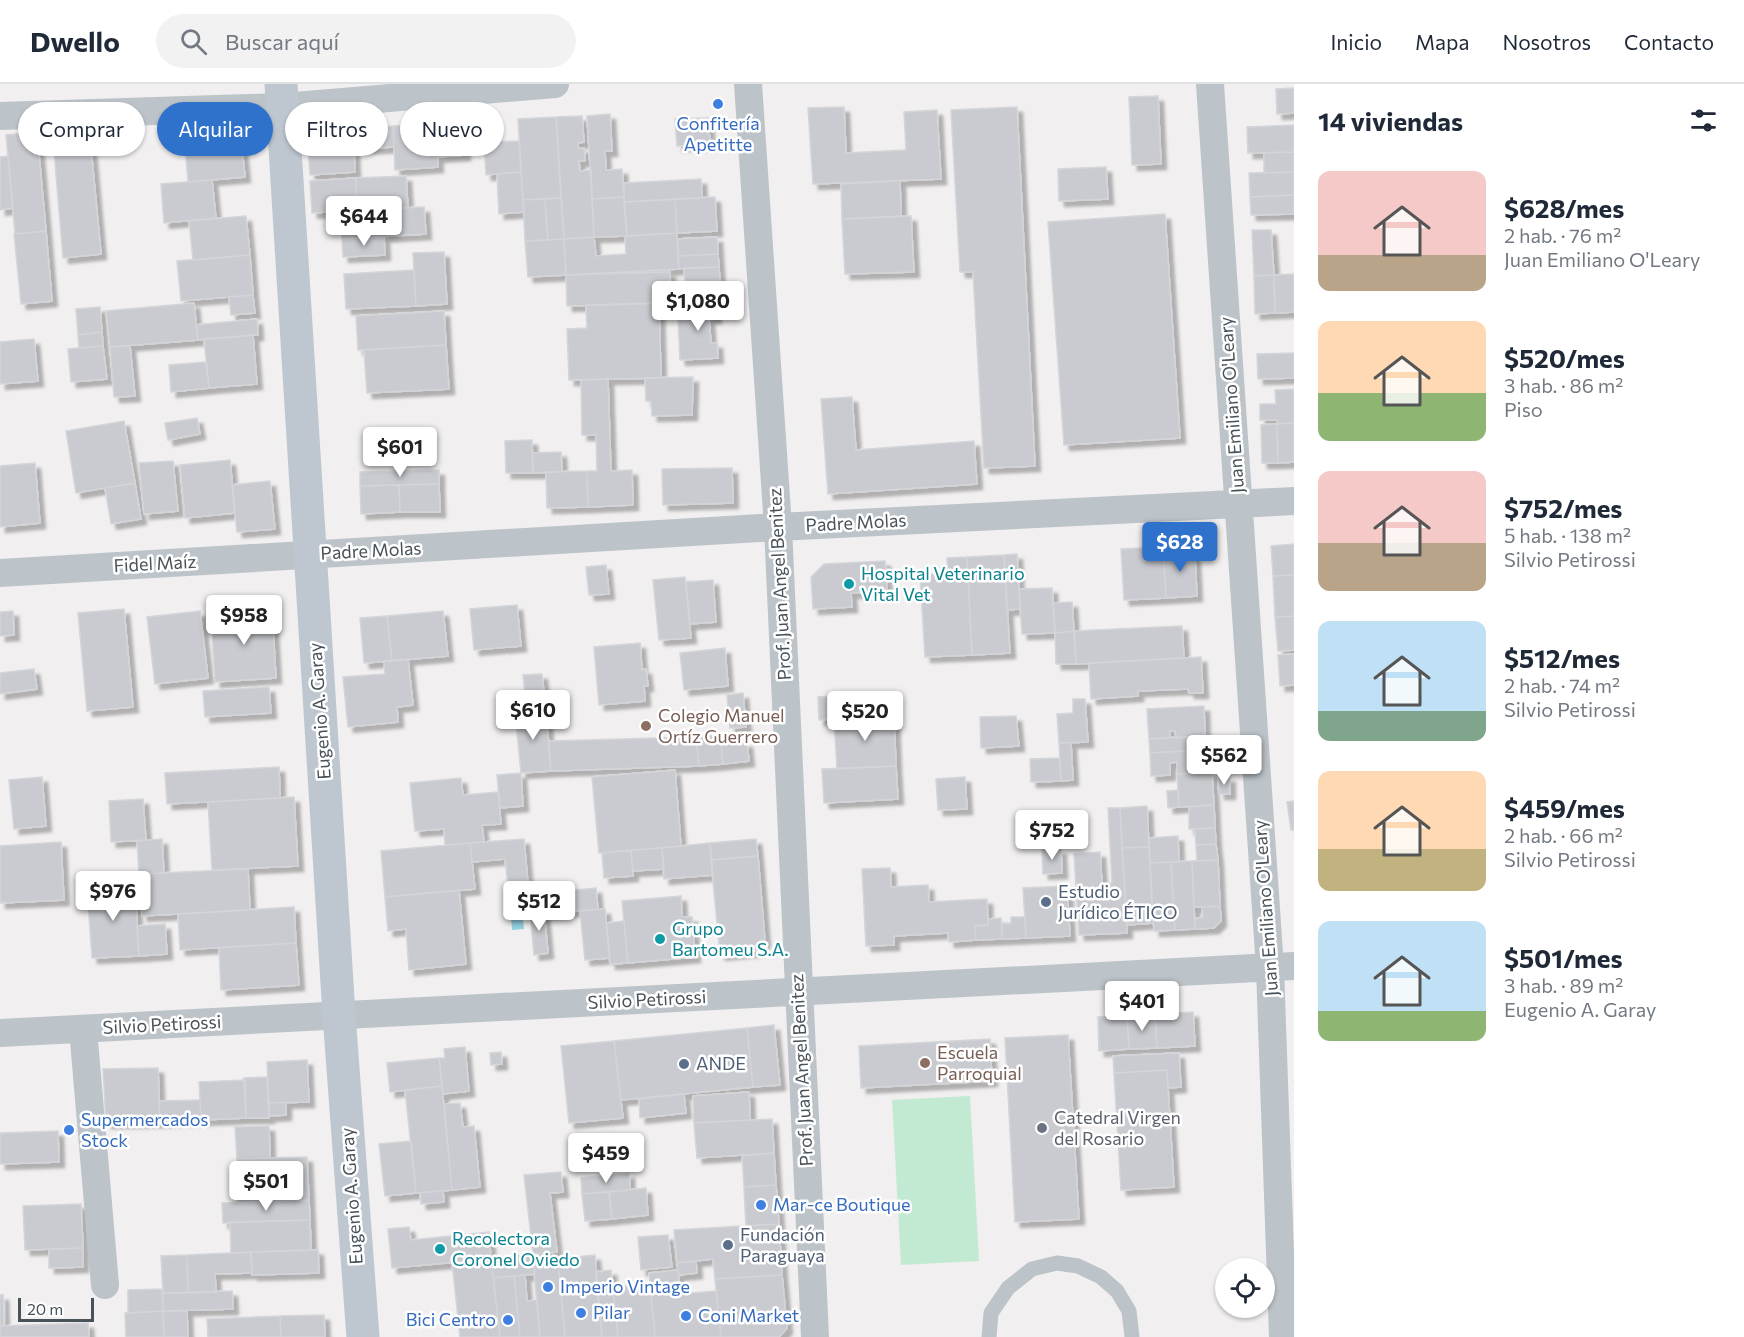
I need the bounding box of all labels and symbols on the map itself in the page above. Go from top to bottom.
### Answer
marker: Confitería Apetitte [711,97,725,111]
place label: Confitería Apetitte [676,112,760,155]
pin: $644 [328,196,400,247]
pin: $1,080 [649,281,747,332]
street label: Juan Emiliano O'Leary [1214,316,1248,494]
pin: $601 [364,427,436,478]
street label: Prof. Juan Angel Benitez [763,487,795,681]
street label: Padre Molas [805,508,907,536]
pin: $628 [1144,522,1216,573]
street label: Padre Molas [320,536,422,564]
street label: Fidel Maíz [113,550,197,576]
place label: Hospital Veterinario Vital Vet [861,562,1025,605]
marker: Hospital Veterinario Vital Vet [842,577,856,591]
pin: $958 [208,595,280,646]
street label: Eugenio A. Garay [303,642,335,780]
pin: $610 [497,690,569,741]
pin: $520 [829,691,901,742]
place label: Colegio Manuel Ortíz Guerrero [658,704,785,747]
marker: Colegio Manuel Ortíz Guerrero [639,719,653,733]
pin: $562 [1188,735,1260,786]
pin: $752 [1016,810,1088,861]
street label: Juan Emiliano O'Leary [1248,819,1282,997]
pin: $976 [77,871,149,922]
place label: Estudio Jurídico ÉTICO [1058,880,1178,923]
pin: $512 [503,881,575,932]
marker: Estudio Jurídico ÉTICO [1039,895,1053,909]
place label: Grupo Bartomeu S.A. [672,917,788,960]
marker: Grupo Bartomeu S.A. [653,932,667,946]
street label: Prof. Juan Angel Benitez [785,973,817,1167]
pin: $401 [1106,981,1178,1032]
street label: Silvio Petirossi [587,985,707,1013]
street label: Silvio Petirossi [102,1010,222,1038]
place label: Escuela Parroquial [937,1041,1022,1084]
place label: ANDE [696,1052,746,1074]
marker: Escuela Parroquial [918,1056,932,1070]
marker: ANDE [677,1057,691,1071]
place label: Catedral Virgen del Rosario [1054,1106,1181,1149]
place label: Supermercados Stock [81,1108,209,1151]
marker: Catedral Virgen del Rosario [1035,1121,1049,1135]
marker: Supermercados Stock [62,1123,76,1137]
street label: Eugenio A. Garay [335,1127,367,1265]
pin: $459 [570,1133,642,1184]
pin: $501 [230,1161,302,1212]
place label: Mar-ce Boutique [773,1193,911,1215]
marker: Mar-ce Boutique [754,1198,768,1212]
place label: Fundación Paraguaya [740,1223,825,1266]
place label: Recolectora Coronel Oviedo [452,1227,580,1270]
marker: Fundación Paraguaya [721,1238,735,1252]
marker: Recolectora Coronel Oviedo [433,1242,447,1256]
place label: Imperio Vintage [560,1275,690,1297]
marker: Imperio Vintage [541,1280,555,1294]
scale bar [18,1295,94,1322]
place label: Pilar [593,1301,630,1323]
place label: Coni Market [698,1304,799,1326]
marker: Pilar [574,1306,588,1320]
place label: Bici Centro [406,1308,496,1330]
marker: Coni Market [679,1309,693,1323]
marker: Bici Centro [501,1313,515,1327]

